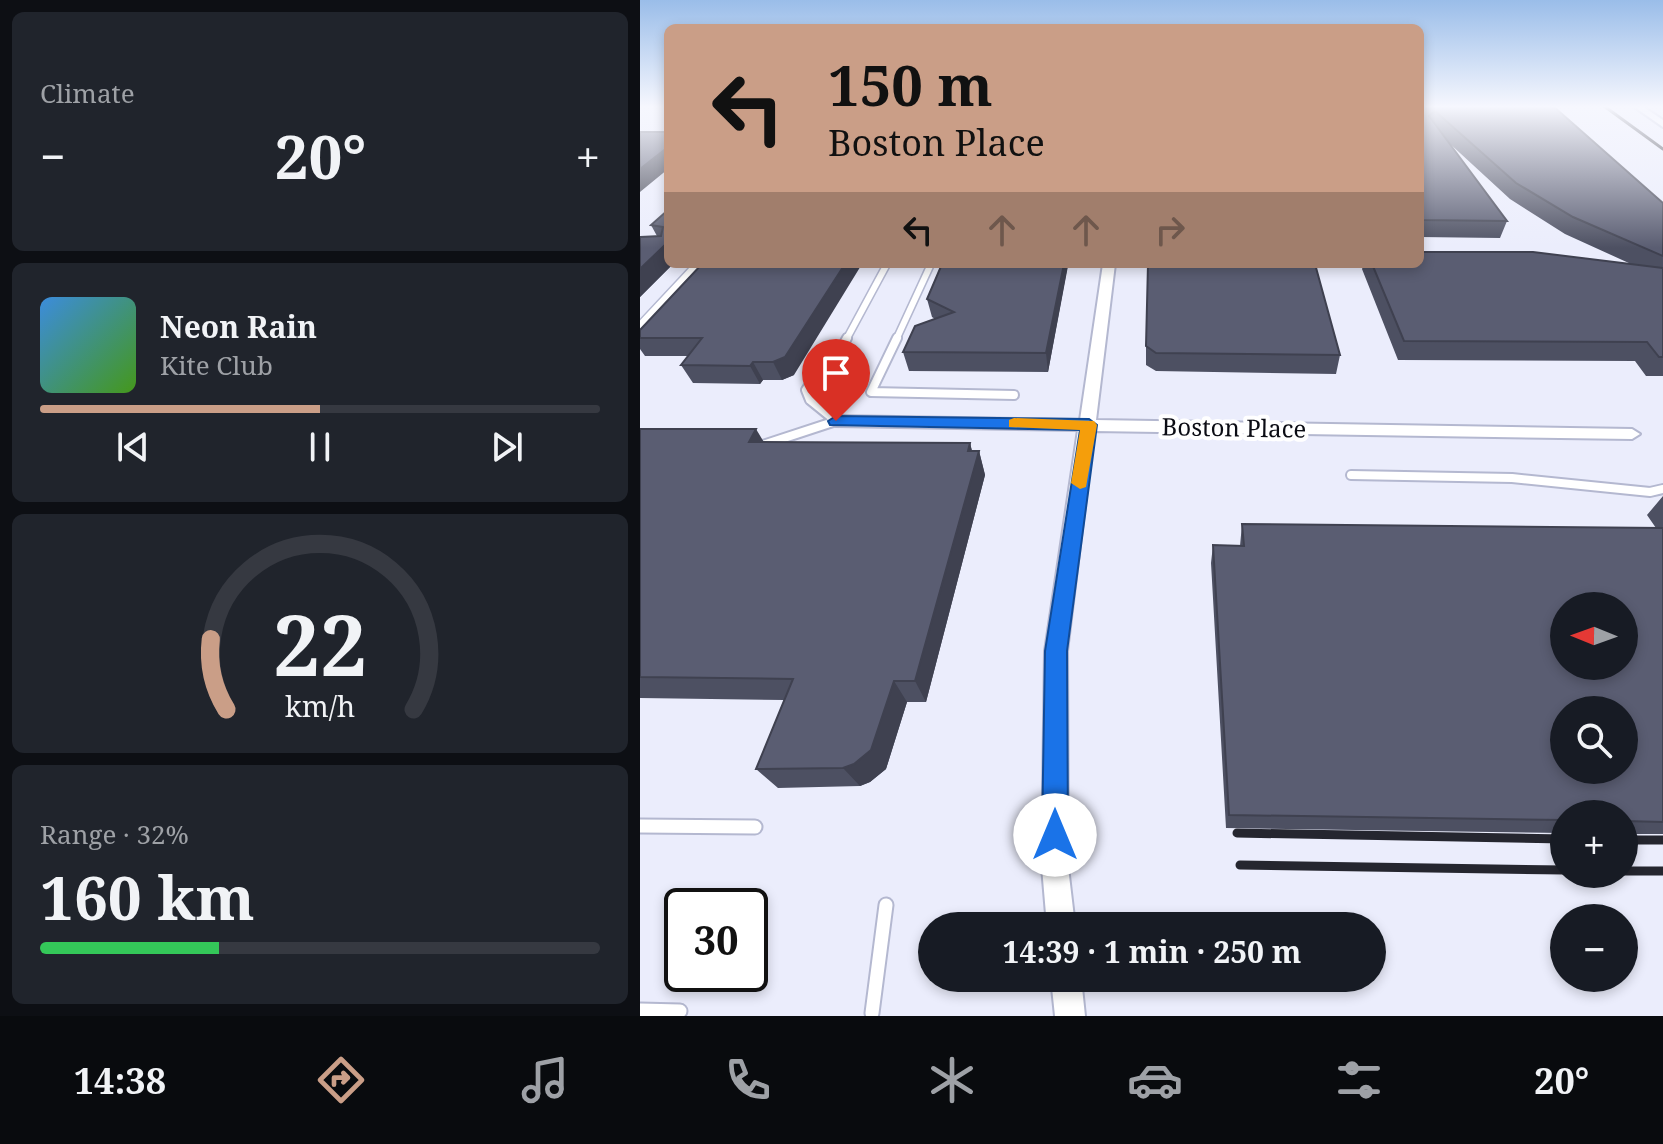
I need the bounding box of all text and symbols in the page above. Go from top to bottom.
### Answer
text: 150 m [828,46,993,122]
icon: left [696,56,800,160]
text: Climate [40,75,135,111]
text: 20° [275,115,366,197]
text: Boston Place [828,118,1045,167]
text: − [40,126,65,186]
text: + [575,126,600,186]
icon: left [896,208,940,252]
icon: ahead [980,208,1024,252]
icon: ahead [1064,208,1108,252]
icon: right [1148,208,1192,252]
text: Neon Rain [160,306,317,347]
pin [802,339,870,421]
text: Kite Club [160,347,273,383]
icon: arrive [814,351,858,395]
street label: Boston Place [1161,409,1307,445]
icon: previous [111,425,155,469]
icon: pause [298,425,342,469]
icon: next [485,425,529,469]
text: 22 [273,586,367,699]
north arrow [1550,592,1638,680]
map controls [1550,592,1638,992]
text: km/h [285,686,355,725]
button: search [1550,696,1638,784]
position arrow [1013,793,1097,877]
button: + [1550,800,1638,888]
text: Range · 32% [40,816,189,852]
text: 160 km [40,856,255,938]
speed limit sign: 30 [664,888,768,992]
button: − [1550,904,1638,992]
text: 14:39 · 1 min · 250 m [1003,931,1301,972]
icon: directions [313,1052,369,1108]
icon: music [517,1052,573,1108]
icon: phone [720,1052,776,1108]
icon: climate [924,1052,980,1108]
icon: car [1127,1052,1183,1108]
icon: filters [1331,1052,1387,1108]
text: 14:38 [74,1056,166,1105]
text: 20° [1534,1056,1589,1105]

